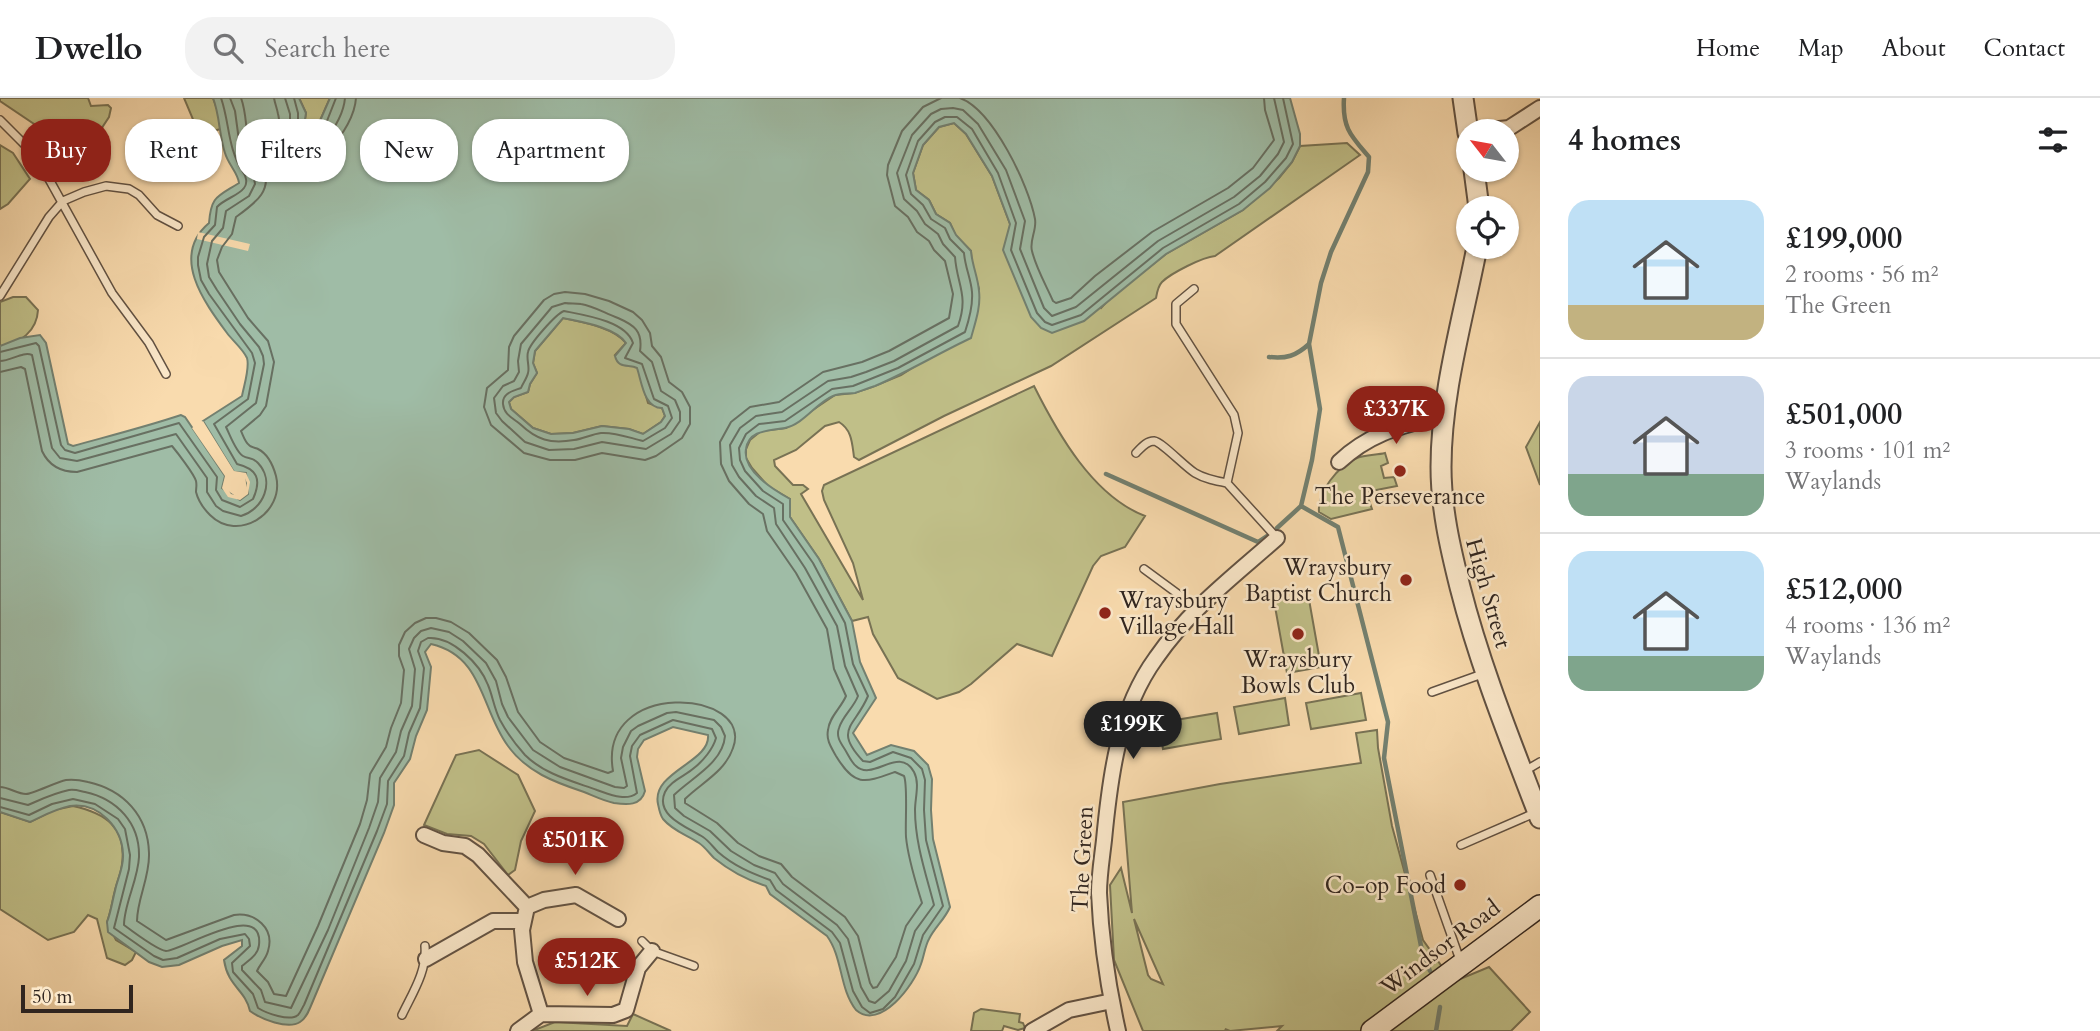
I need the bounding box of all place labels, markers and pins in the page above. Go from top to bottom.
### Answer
pin: £337K [1347,386,1445,446]
marker: The Perseverance [1392,463,1408,479]
place label: The Perseverance [1314,481,1486,512]
place label: Wraysbury Baptist Church [1245,552,1392,609]
marker: Wraysbury Baptist Church [1398,572,1414,588]
place label: Wraysbury Village Hall [1118,585,1235,642]
marker: Wraysbury Village Hall [1097,605,1113,621]
marker: Wraysbury Bowls Club [1290,626,1306,642]
place label: Wraysbury Bowls Club [1241,644,1355,701]
pin: £199K [1084,702,1182,761]
pin: £501K [526,818,624,877]
place label: Co-op Food [1325,870,1447,901]
marker: Co-op Food [1452,877,1468,893]
pin: £512K [538,939,636,998]

